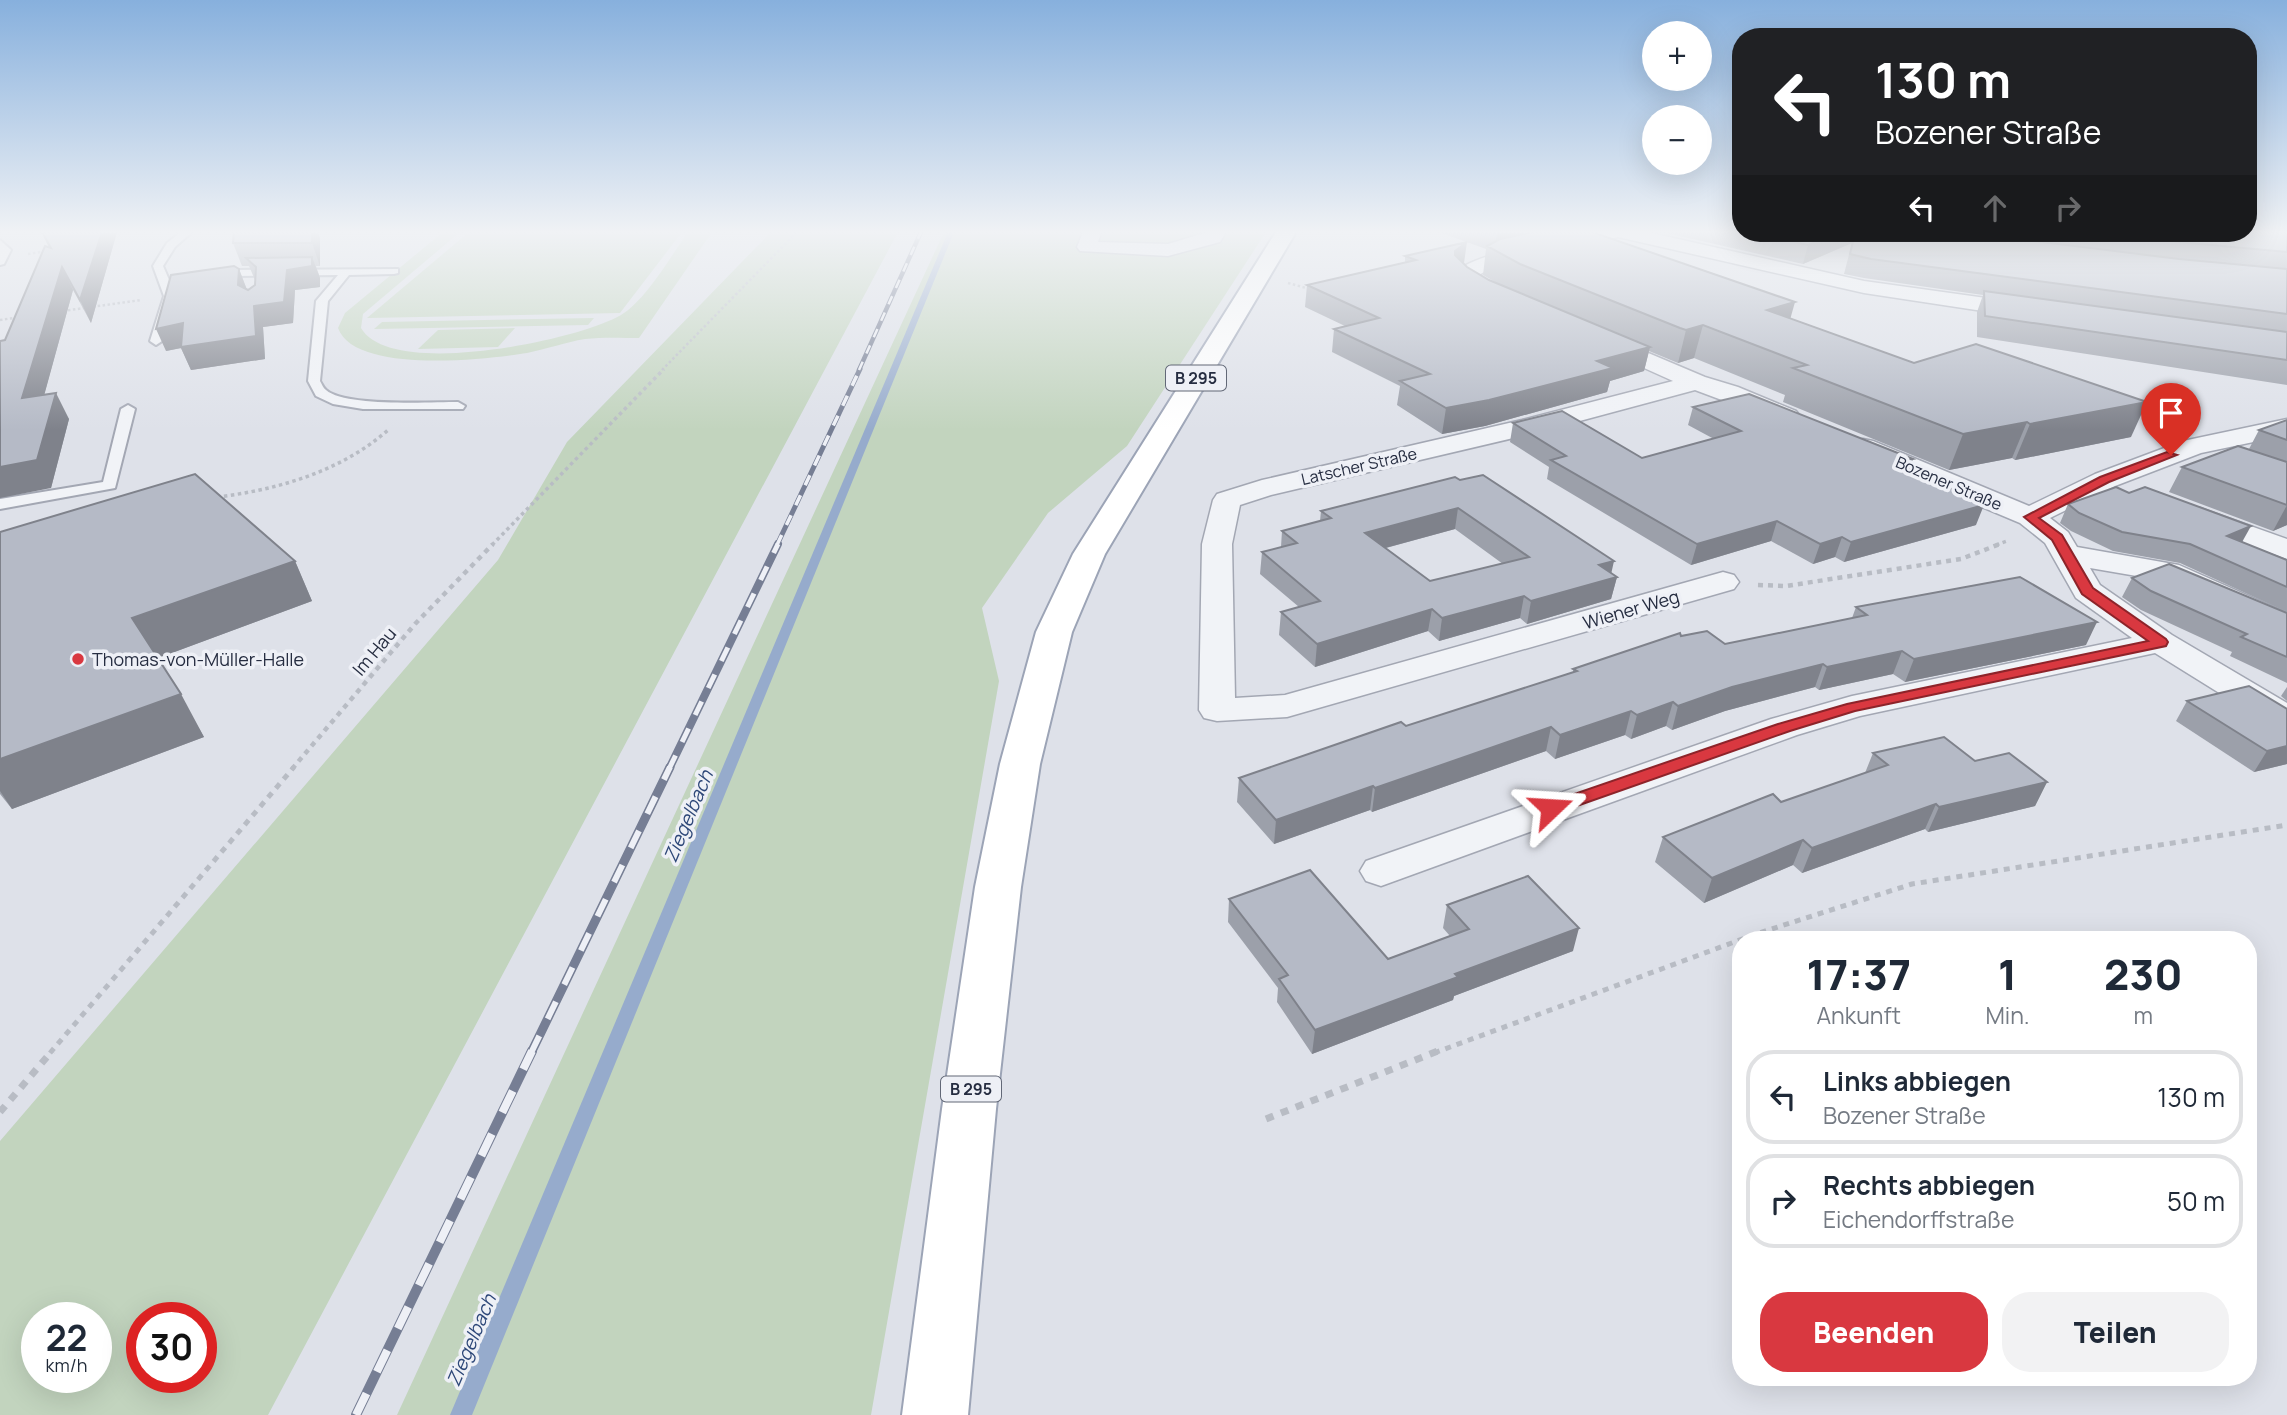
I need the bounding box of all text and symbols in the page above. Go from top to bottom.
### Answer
map controls [1642,21,1712,175]
button: + [1642,21,1712,91]
text: 130 m [1875,46,2011,113]
icon: left [1760,56,1851,147]
button: − [1642,105,1712,175]
text: Bozener Straße [1875,110,2101,154]
icon: left [1903,189,1941,227]
icon: ahead [1976,189,2014,227]
icon: right [2049,189,2087,227]
road number: B 295 [1166,366,1226,390]
pin [2141,383,2201,455]
icon: arrive [2152,394,2190,432]
street label: Latscher Straße [1299,442,1419,490]
street label: Bozener Straße [1893,451,2005,515]
street label: Wiener Weg [1580,584,1682,634]
street label: Im Hau [347,622,401,680]
place label: Thomas-von-Müller-Halle [92,647,304,671]
marker: Thomas-von-Müller-Halle [70,651,86,667]
water label: Ziegelbach [657,765,719,866]
position arrow [1514,771,1588,845]
text: 17:37 [1806,945,1911,1003]
text: 1 [1998,945,2017,1003]
text: 230 [2104,945,2183,1003]
text: Ankunft [1817,999,1901,1031]
text: Min. [1985,999,2030,1031]
text: m [2134,999,2153,1031]
text: Links abbiegen [1823,1063,2011,1099]
road number: B 295 [941,1077,1001,1102]
icon: left [1764,1078,1802,1116]
text: 130 m [2157,1079,2225,1115]
text: Bozener Straße [1823,1099,1986,1131]
text: Rechts abbiegen [1823,1167,2035,1203]
icon: right [1764,1182,1802,1220]
text: 50 m [2167,1183,2225,1219]
text: Eichendorffstraße [1823,1203,2014,1235]
water label: Ziegelbach [440,1289,502,1390]
button: Beenden [1760,1292,1988,1372]
button: Teilen [2002,1292,2229,1372]
speed limit sign: 30 [126,1302,217,1393]
text: 22 [46,1314,87,1362]
text: km/h [46,1353,87,1377]

